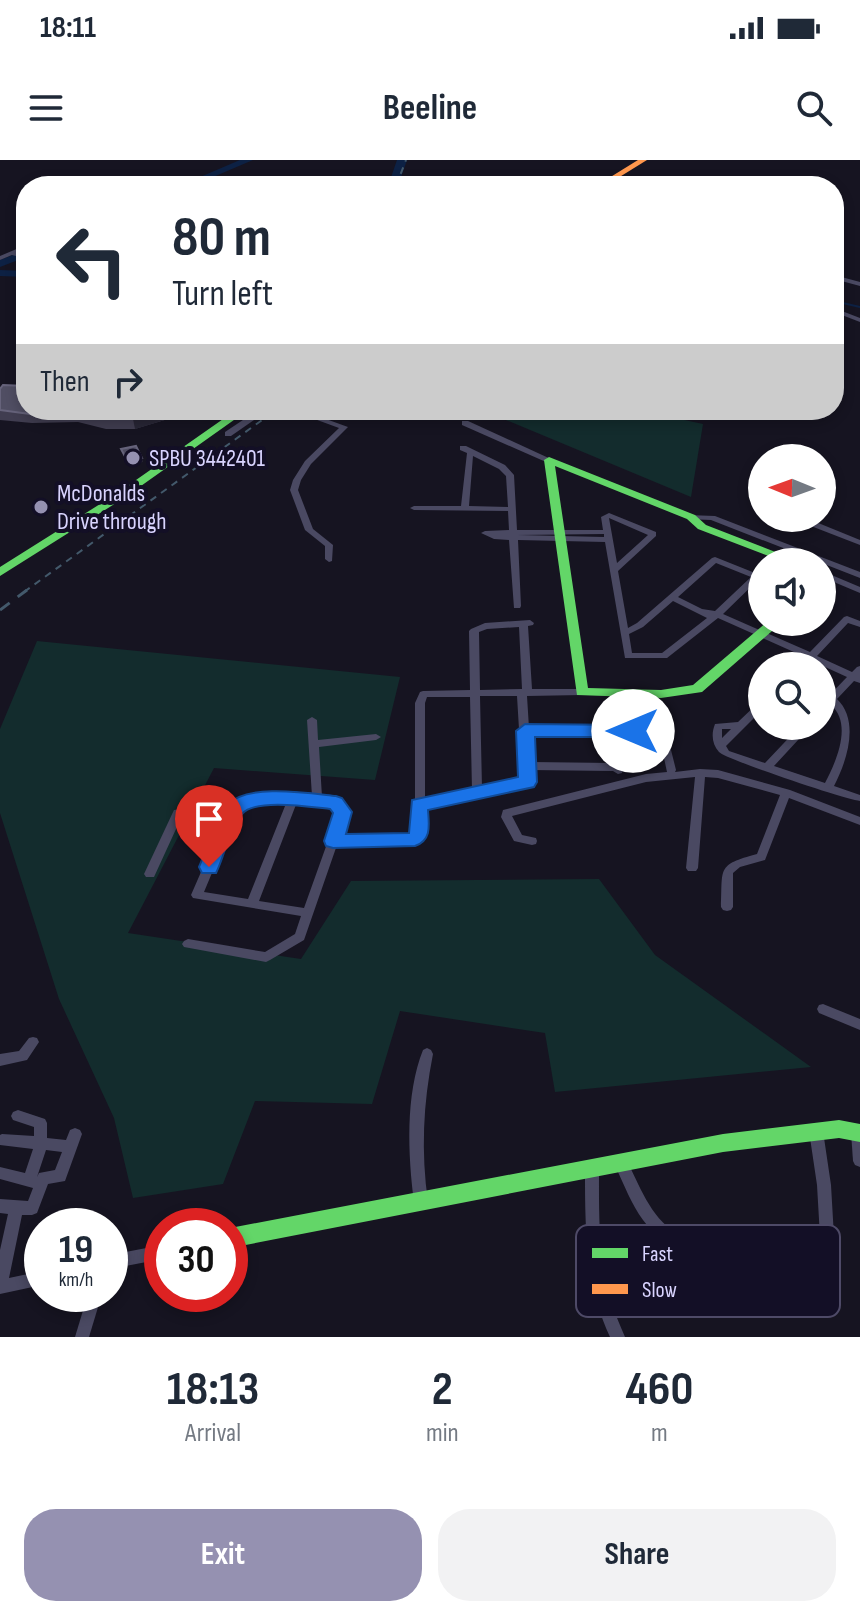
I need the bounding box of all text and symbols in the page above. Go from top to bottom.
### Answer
text: 18:11 [40,10,96,46]
icon: menu [24,86,68,130]
icon: search [792,86,836,130]
text: Beeline [383,87,477,130]
text: 80 m [172,205,271,272]
icon: left [40,208,144,312]
text: Turn left [172,273,273,316]
icon: right [106,360,150,404]
text: Then [40,364,90,400]
place label: SPBU 3442401 [149,444,266,473]
north arrow [748,444,836,532]
map controls [748,444,836,740]
marker: SPBU 3442401 [124,449,142,467]
place label: McDonalds Drive through [57,479,167,536]
marker: McDonalds Drive through [32,498,50,516]
button: sound [748,548,836,636]
button: search [748,652,836,740]
position arrow [591,689,675,773]
pin [175,785,243,867]
icon: arrive [187,797,231,841]
speed limit sign: 30 [144,1208,248,1312]
legend [576,1225,840,1317]
text: 19 [59,1226,93,1274]
text: Fast [642,1241,673,1268]
text: km/h [59,1268,93,1292]
text: Slow [642,1277,677,1304]
text: 18:13 [167,1361,259,1418]
text: 2 [432,1361,453,1418]
text: 460 [625,1361,693,1418]
text: Arrival [185,1418,241,1449]
text: min [426,1418,459,1449]
text: m [651,1418,668,1449]
button: Exit [24,1509,422,1601]
button: Share [438,1509,836,1601]

